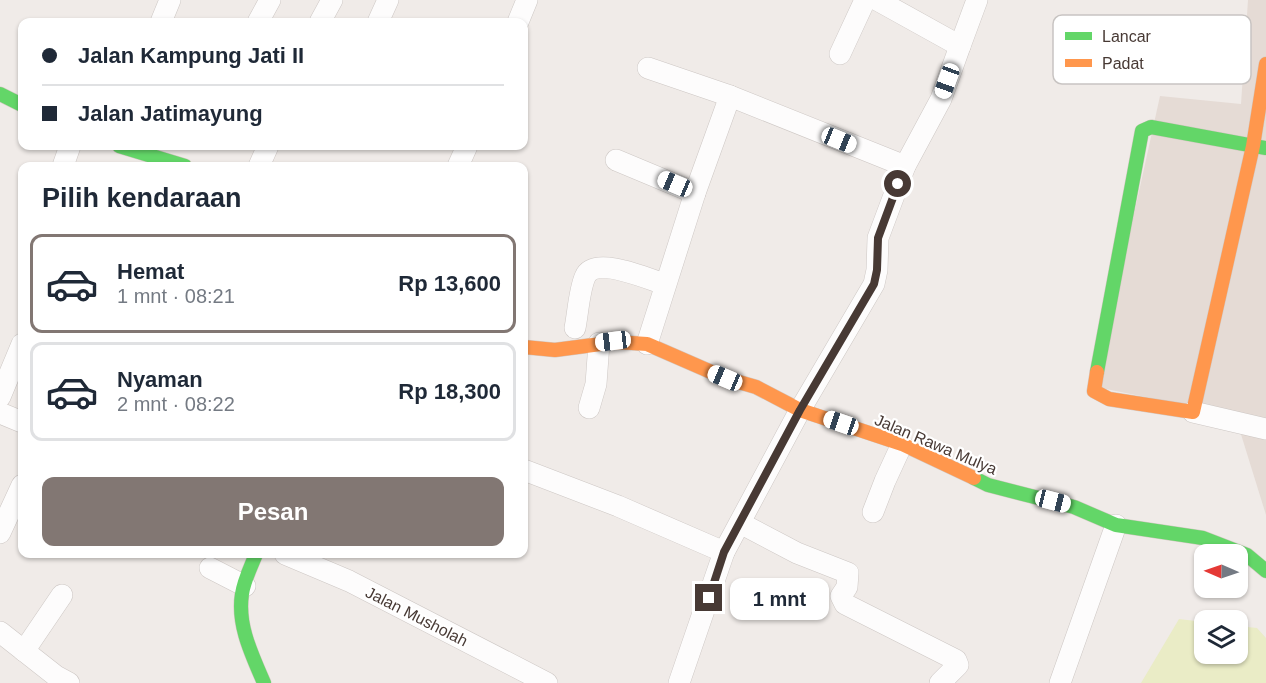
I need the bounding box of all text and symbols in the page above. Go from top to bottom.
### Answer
legend [1053,15,1251,84]
text: Lancar [1102,28,1152,45]
text: Jalan Kampung Jati II [78,43,304,68]
text: Padat [1102,55,1144,72]
car [932,61,962,101]
text: Jalan Jatimayung [78,101,263,126]
car [819,125,859,155]
car [655,169,695,199]
route start [884,170,911,197]
text: Pilih kendaraan [42,183,242,213]
icon: car [45,257,99,311]
text: Hemat [117,259,184,284]
text: Rp 13,600 [398,271,501,296]
text: 1 mnt · 08:21 [117,285,235,307]
car [594,330,632,352]
car [705,363,745,393]
icon: car [45,365,99,419]
text: Nyaman [117,367,203,392]
text: Rp 18,300 [398,379,501,404]
text: 2 mnt · 08:22 [117,393,235,415]
car [821,409,861,437]
street label: Jalan Rawa Mulya [872,411,999,478]
button: Pesan [42,477,504,546]
car [1033,488,1073,514]
north arrow [1194,544,1248,598]
map controls [1194,544,1248,664]
callout: 1 mnt [730,577,829,619]
street label: Jalan Musholah [363,583,471,649]
route end [695,584,722,611]
text: 1 mnt [753,588,806,610]
button: layers [1194,610,1248,664]

